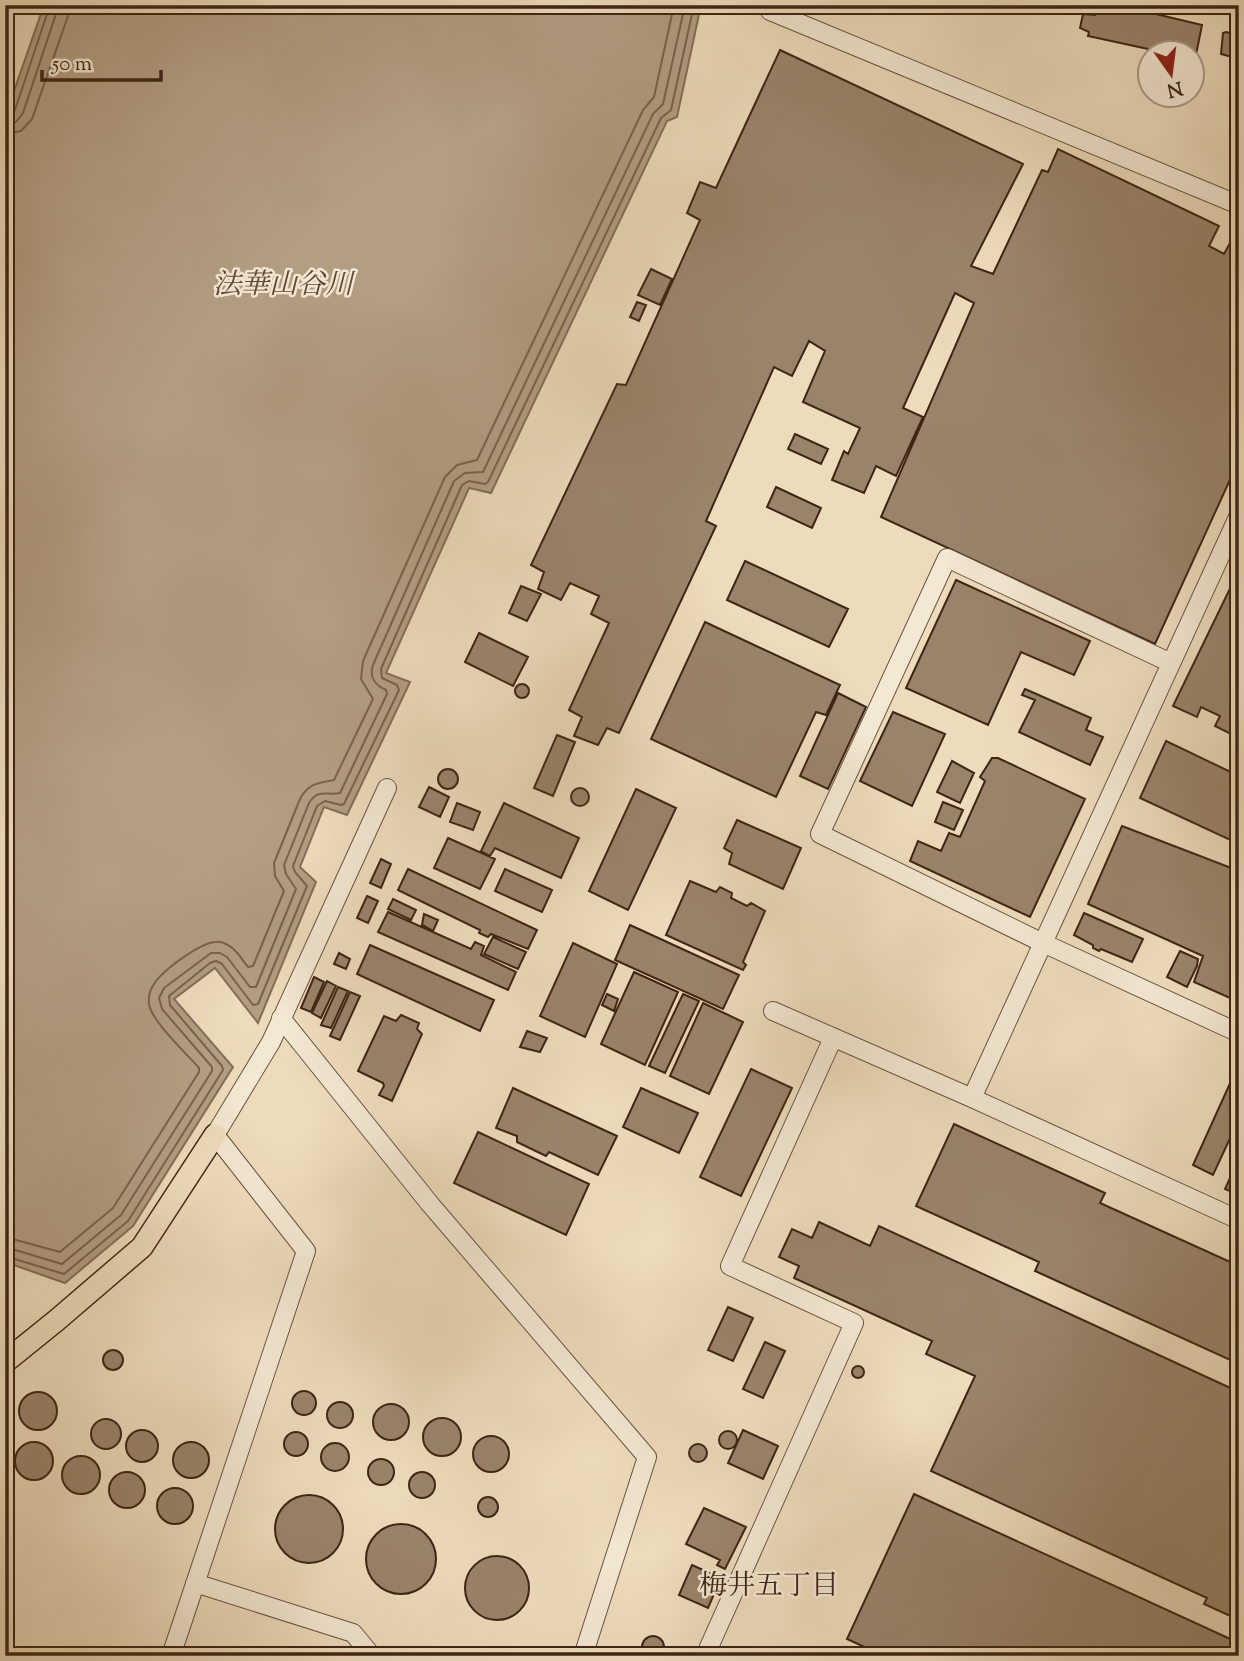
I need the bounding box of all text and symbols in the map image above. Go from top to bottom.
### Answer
scale bar [42,38,161,82]
north arrow [1136,38,1206,108]
text: 50 m [51,50,92,80]
text: N [1164,73,1185,103]
water label: 法華山谷川 [213,266,356,306]
district label: 梅井五丁目 [699,1567,839,1607]

